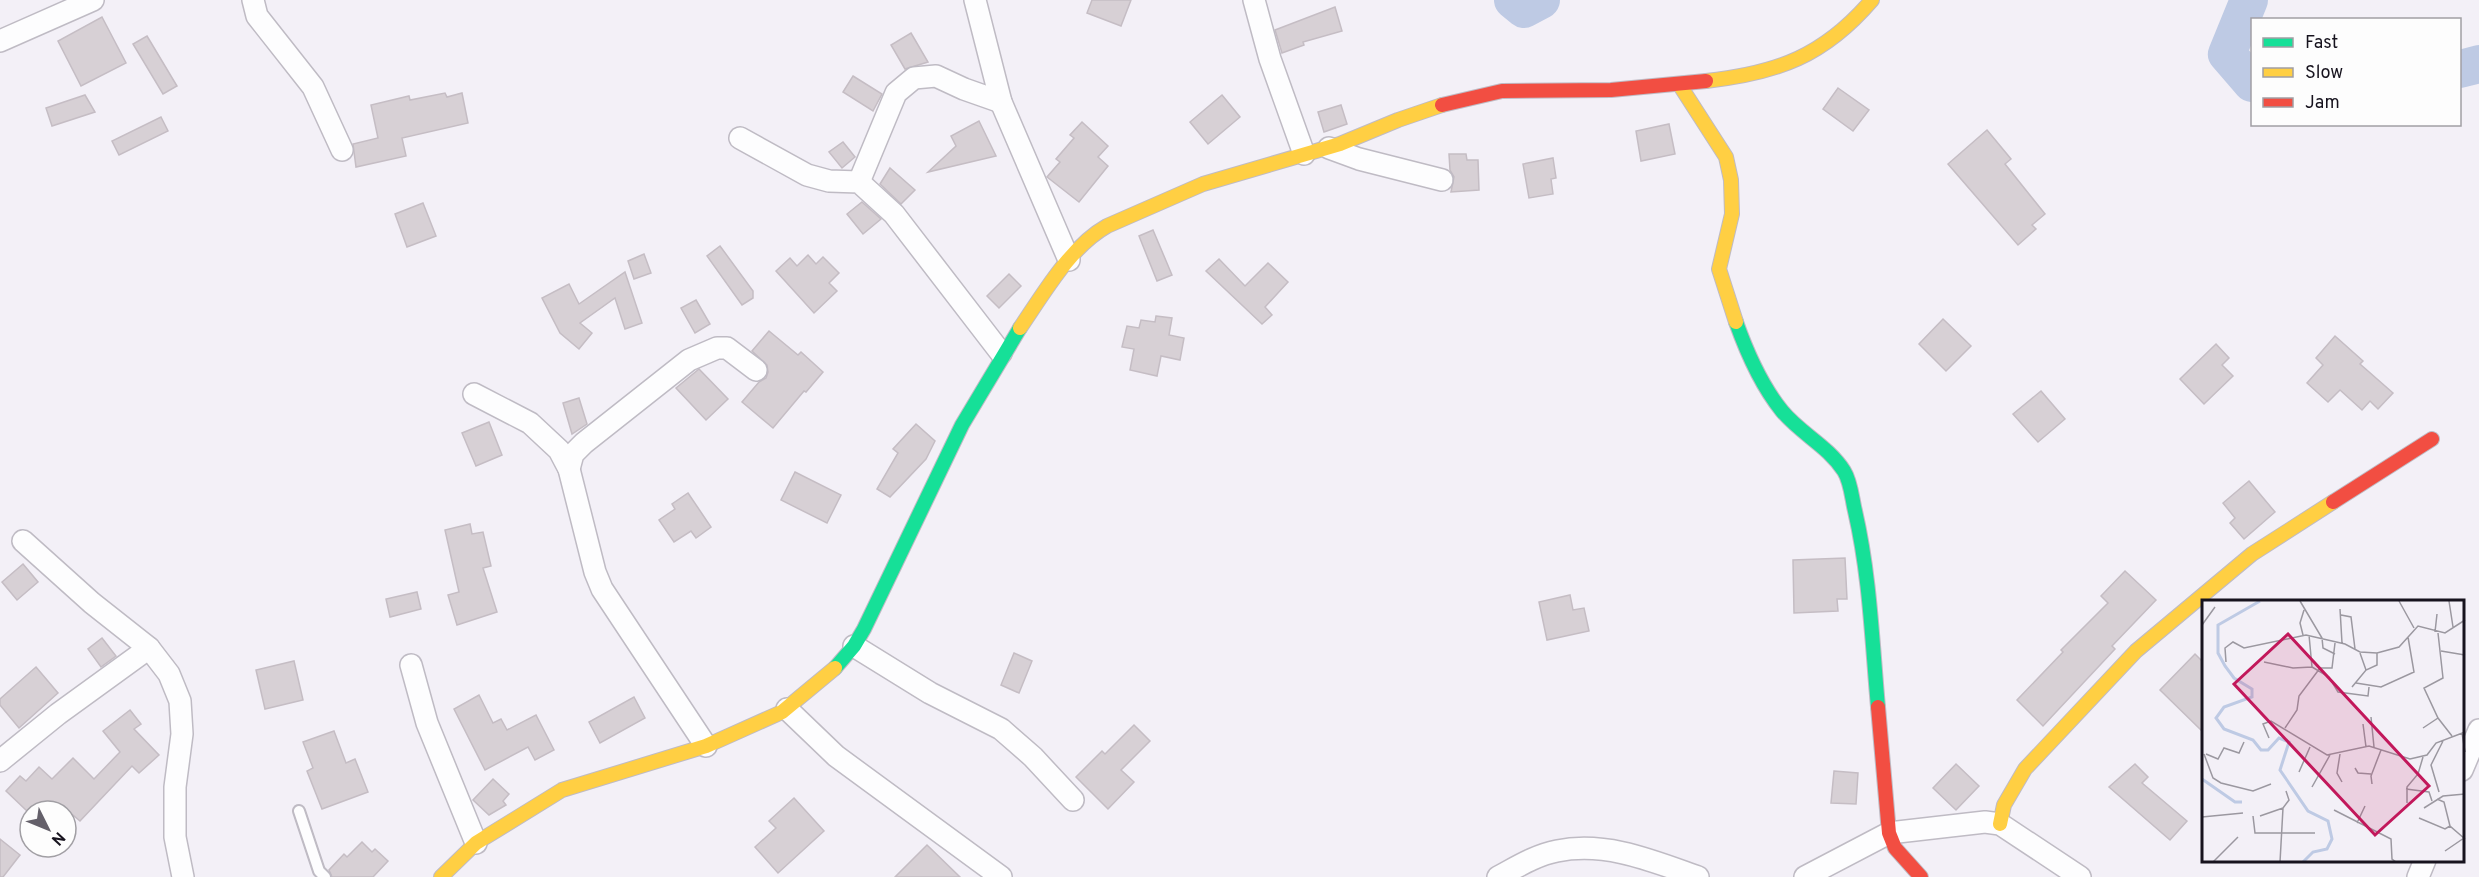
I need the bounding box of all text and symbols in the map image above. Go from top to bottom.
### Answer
legend [2251,18,2461,126]
text: Fast [2305,32,2338,55]
text: Slow [2305,62,2343,85]
text: Jam [2305,92,2340,115]
inset map [2202,600,2464,862]
north arrow [18,799,78,859]
text: N [46,827,69,849]

